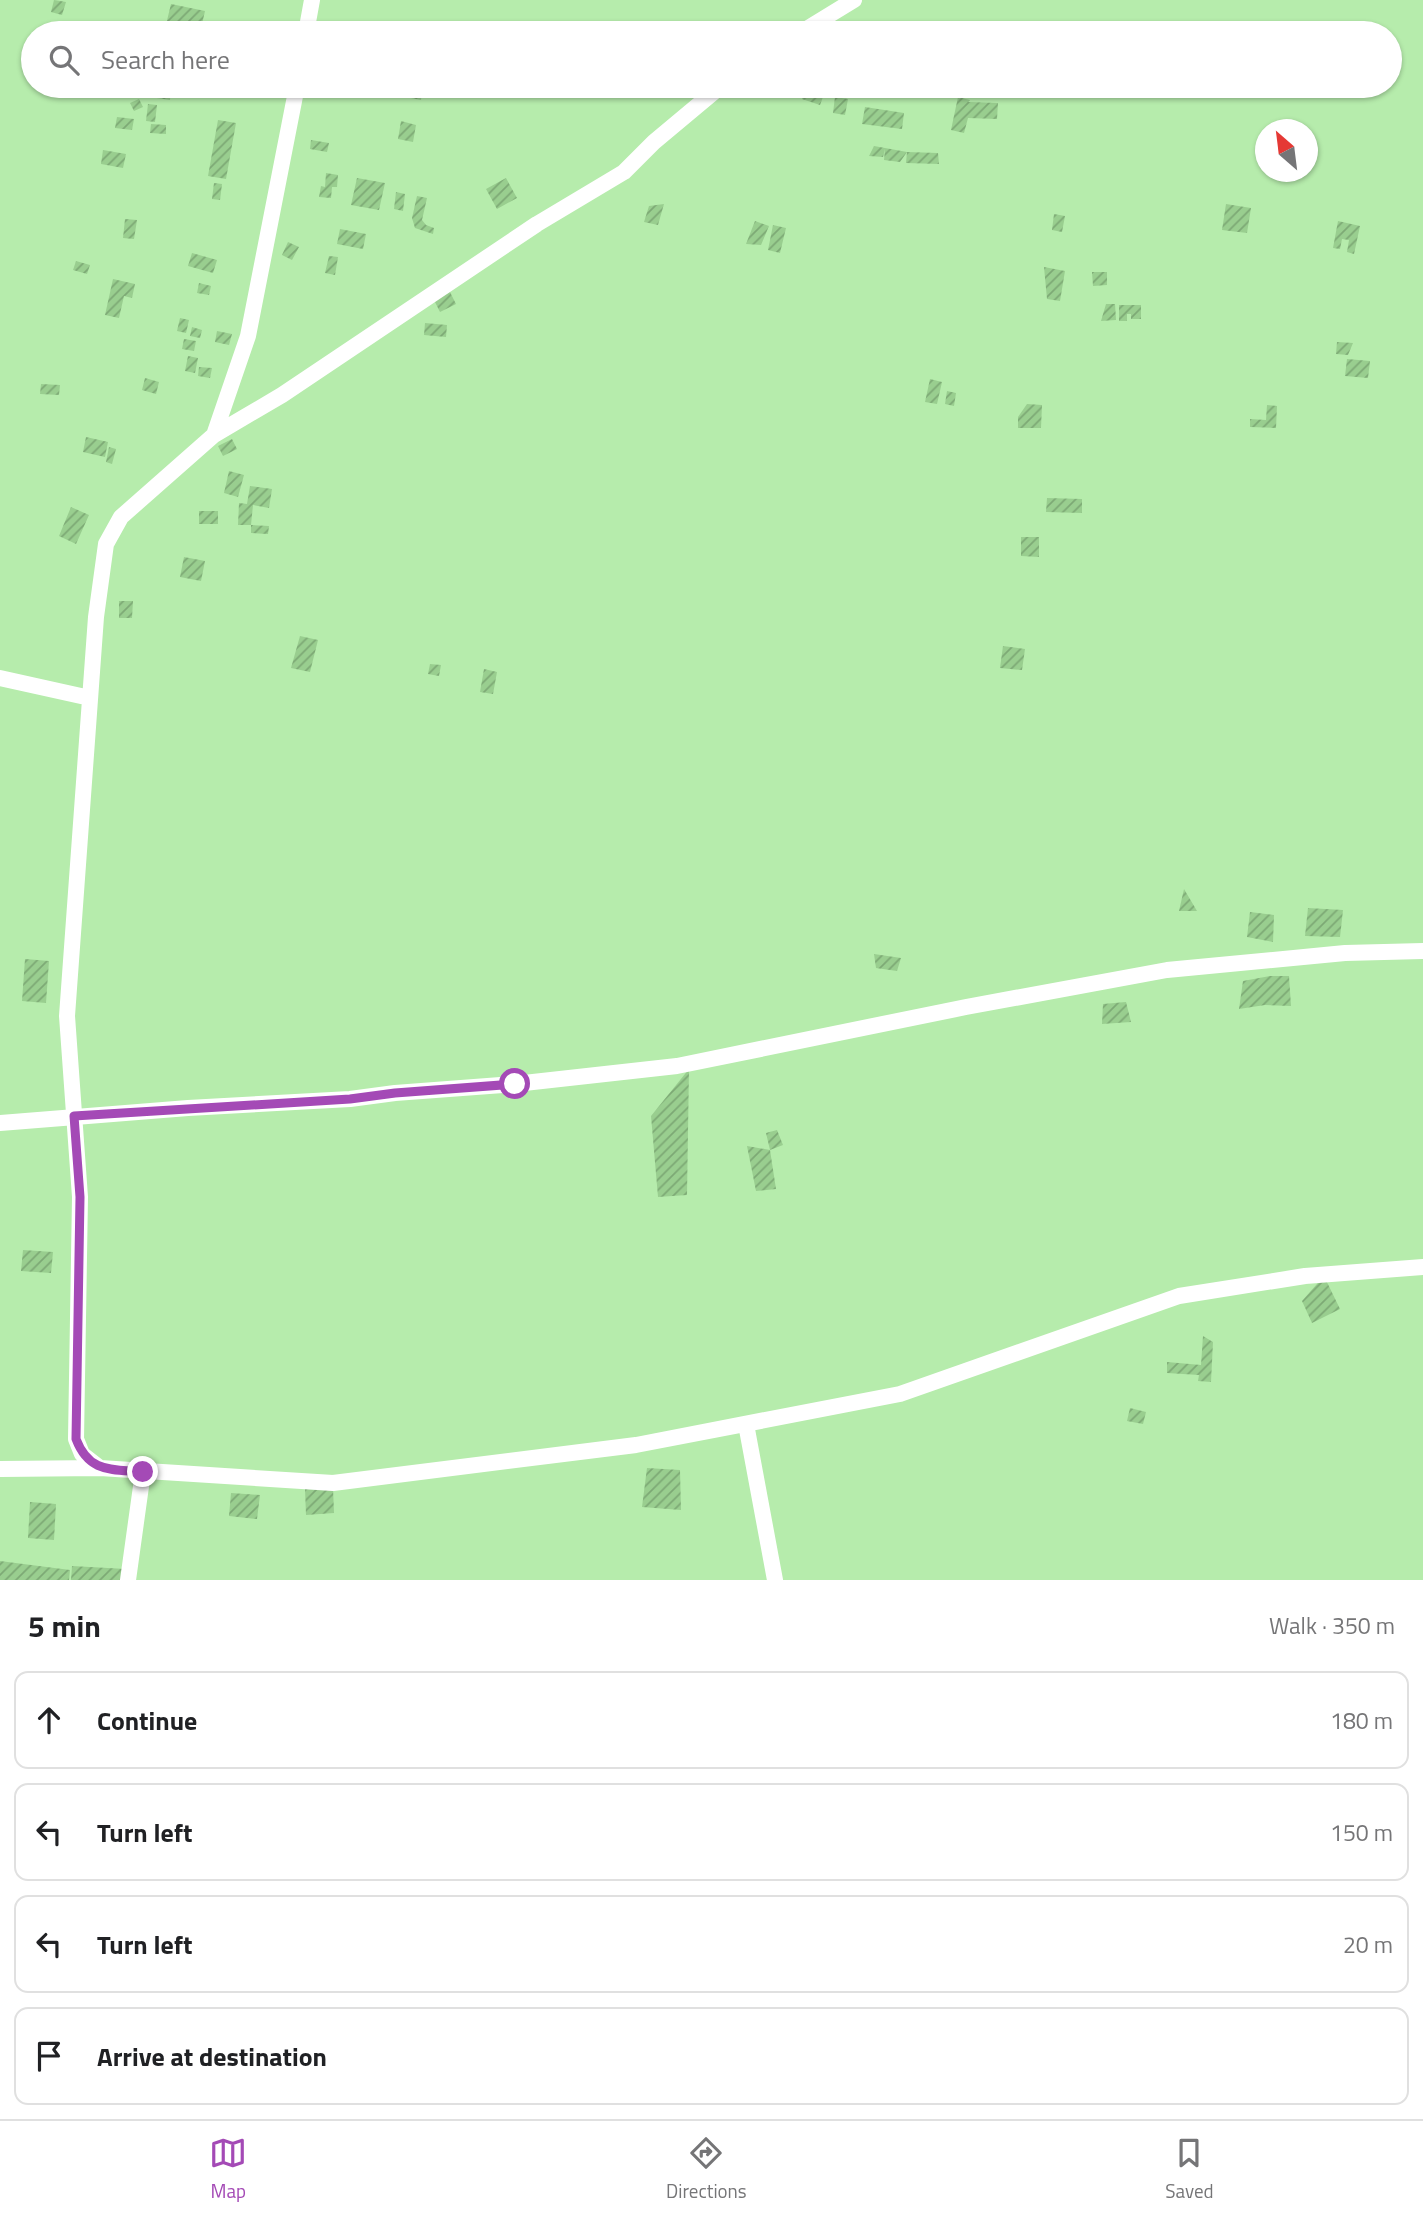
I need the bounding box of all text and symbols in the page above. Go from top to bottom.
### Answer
search box [21,21,1402,98]
text: Search here [101,40,230,79]
icon: search [45,41,83,79]
north arrow [1255,119,1318,182]
route start [499,1068,530,1099]
route end [127,1456,158,1487]
text: 5 min [28,1603,101,1649]
text: Walk · 350 m [1269,1608,1395,1643]
icon: ahead [30,1701,68,1739]
text: Continue [97,1701,197,1740]
text: 180 m [1330,1703,1393,1738]
icon: left [30,1813,68,1851]
text: Turn left [97,1813,192,1852]
text: 150 m [1330,1815,1393,1850]
icon: left [30,1925,68,1963]
text: Turn left [97,1925,192,1964]
text: 20 m [1343,1927,1393,1962]
icon: arrive [30,2037,68,2075]
text: Arrive at destination [97,2037,327,2076]
tab: Map [209,2134,247,2205]
tab: Directions [666,2134,747,2205]
tab: Saved [1165,2134,1214,2205]

